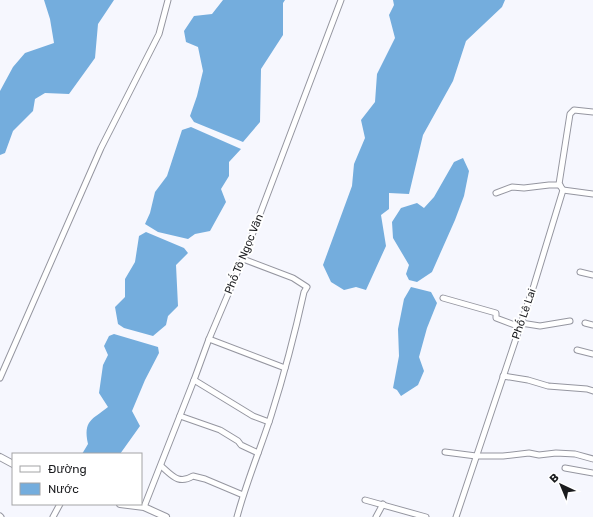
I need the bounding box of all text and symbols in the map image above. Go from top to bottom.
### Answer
street label: Phố Tô Ngọc Vân [221,212,266,296]
street label: Phố Lê Lai [508,287,539,341]
legend [12,453,142,505]
text: Đường [48,462,87,476]
north arrow [541,465,581,505]
text: B [547,471,562,486]
text: Nước [48,482,79,496]

